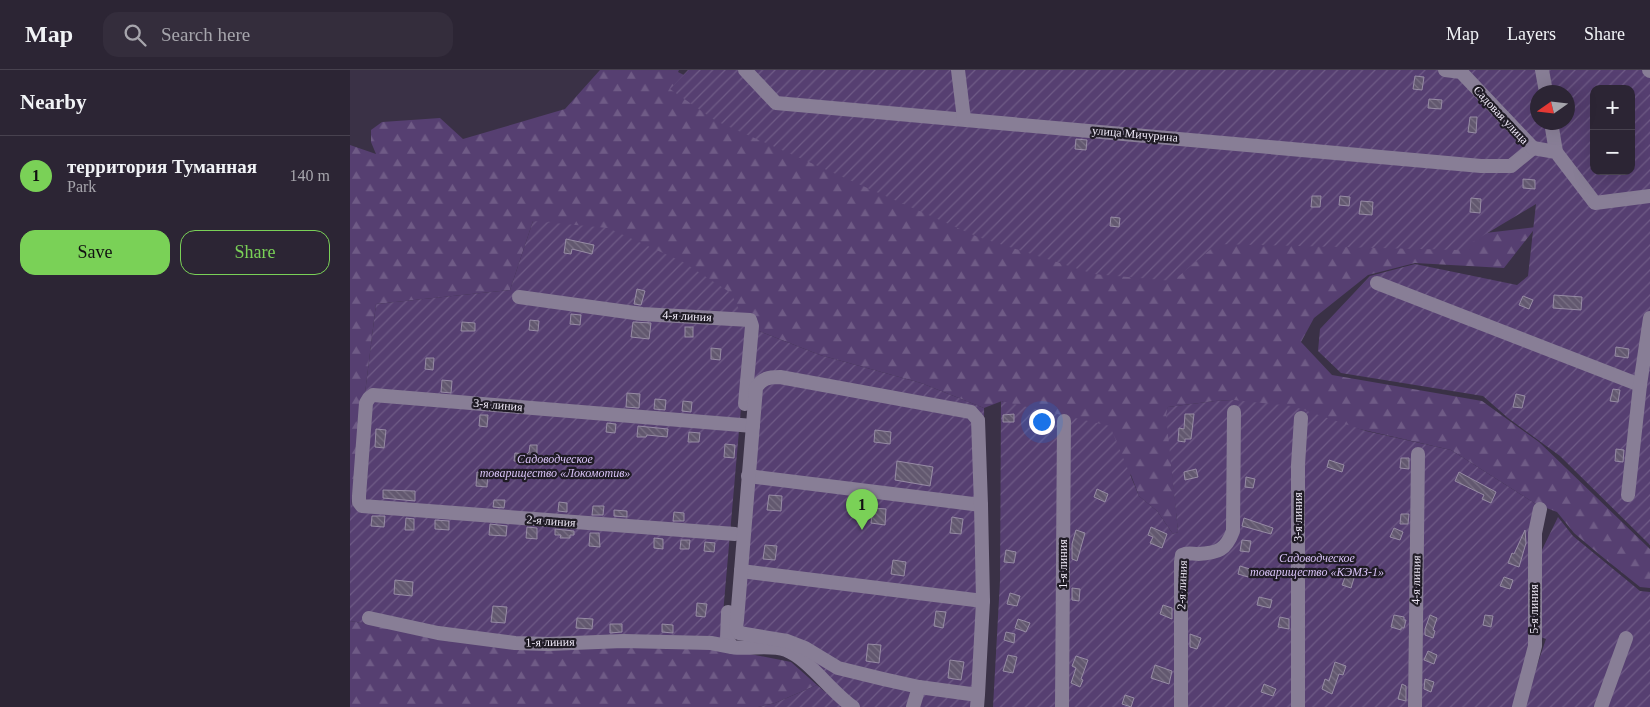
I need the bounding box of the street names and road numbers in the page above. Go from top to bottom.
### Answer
street label: Садовая улица [1471,83,1532,147]
street label: улица Мичурина [1092,123,1179,145]
street label: 4-я линия [662,308,712,324]
street label: 3-я линия [473,396,524,414]
street label: 3-я линия [1291,492,1305,542]
street label: 2-я линия [526,512,577,530]
street label: 1-я линия [1056,539,1070,589]
street label: 4-я линия [1409,555,1423,605]
street label: 2-я линия [1174,560,1190,610]
street label: 5-я линия [1527,584,1541,634]
street label: 1-я линия [525,635,575,649]

